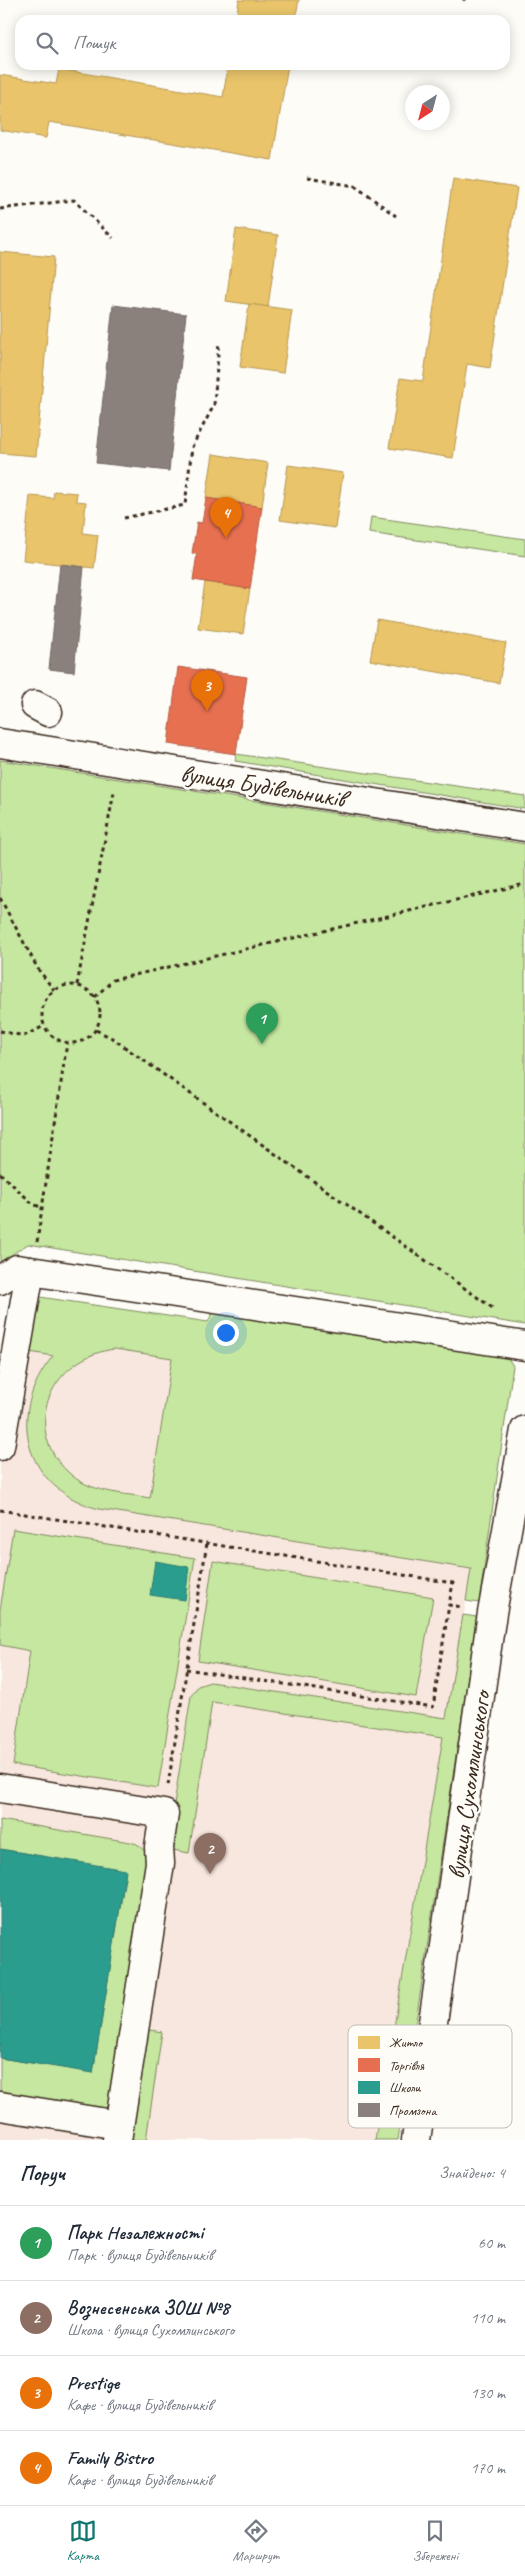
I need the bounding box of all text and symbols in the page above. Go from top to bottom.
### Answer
search box [15,15,510,70]
icon: search [33,29,61,57]
text: Пошук [73,31,115,55]
north arrow [405,85,450,130]
pin: 4 [210,497,242,538]
pin: 3 [191,670,223,711]
street label: вулиця Будівельників [178,757,354,816]
pin: 1 [246,1003,278,1044]
your location [213,1320,239,1346]
street label: вулиця Сухомлинського [440,1686,498,1881]
pin: 2 [194,1833,226,1874]
legend [348,2025,512,2128]
text: Житло [389,2034,424,2051]
text: Торгівля [389,2057,425,2074]
text: Школи [389,2079,421,2096]
text: Промзона [389,2102,437,2119]
text: Поруч [20,2160,65,2186]
text: Знайдено: 4 [439,2163,505,2183]
text: Парк Незалежності [67,2221,203,2245]
text: 1 [32,2233,40,2253]
text: 60 m [478,2233,505,2253]
text: Парк · вулиця Будівельників [67,2245,213,2265]
text: Вознесенська ЗОШ №8 [67,2296,229,2320]
text: 2 [32,2308,40,2328]
text: 110 m [471,2308,505,2328]
text: Школа · вулиця Сухомлинського [67,2320,234,2340]
text: Prestige [67,2371,119,2395]
text: 3 [32,2383,40,2403]
text: 130 m [471,2383,505,2403]
text: Кафе · вулиця Будівельників [67,2395,212,2415]
text: Family Bistro [67,2446,153,2470]
text: 4 [32,2458,40,2478]
text: 170 m [471,2458,505,2478]
text: Кафе · вулиця Будівельників [67,2470,212,2490]
tab: Карта [67,2517,99,2564]
tab: Маршрут [233,2517,279,2564]
tab: Збережені [413,2517,458,2564]

